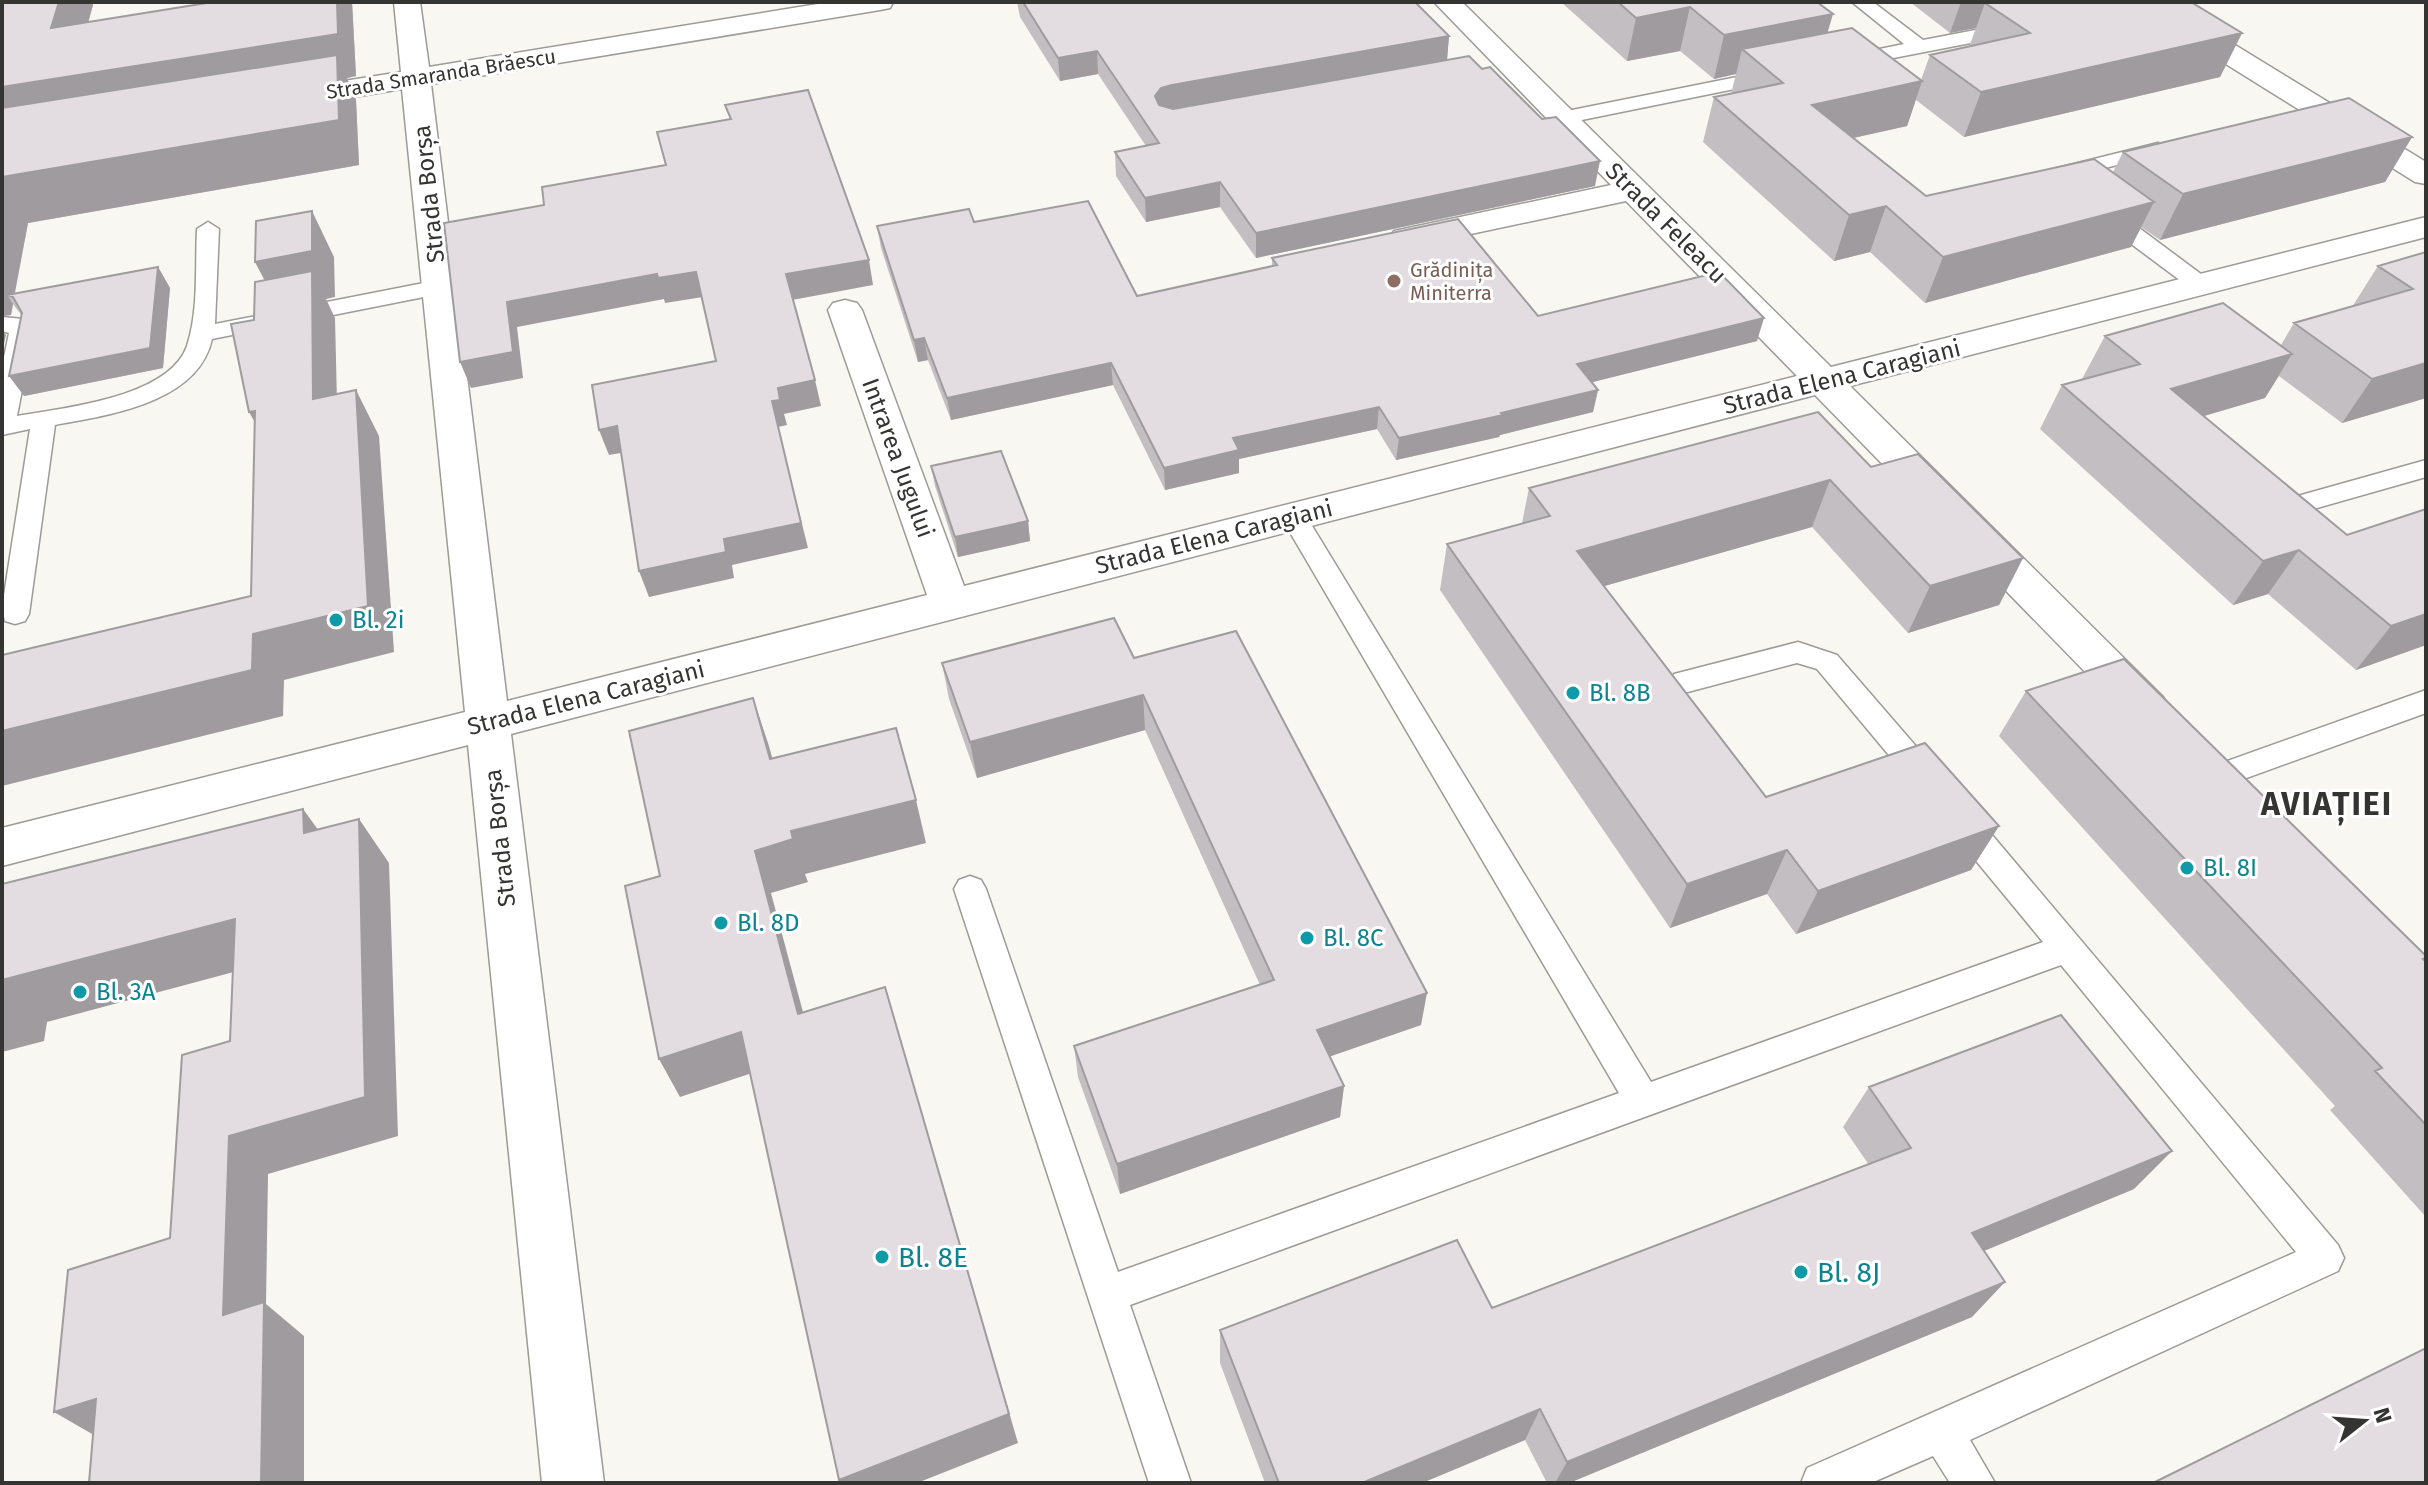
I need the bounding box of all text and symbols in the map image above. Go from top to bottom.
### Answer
street label: Strada Smaranda Brăescu [324,44,558,104]
street label: Strada Borșa [408,124,451,264]
street label: Strada Feleacu [1600,157,1732,289]
place label: Grădinița Miniterra [1410,258,1493,305]
marker: Grădinița Miniterra [1385,272,1403,290]
street label: Strada Elena Caragiani [1720,334,1964,420]
street label: Intrarea Jugului [856,375,940,541]
street label: Strada Elena Caragiani [1092,494,1336,580]
place label: Bl. 2i [352,606,405,634]
marker: Bl. 2i [327,611,345,629]
street label: Strada Elena Caragiani [464,655,708,741]
place label: Bl. 8B [1589,679,1651,707]
marker: Bl. 8B [1564,684,1582,702]
street label: Strada Borșa [479,768,522,908]
district label: AVIAȚIEI [2260,785,2393,826]
place label: Bl. 8I [2203,854,2257,882]
marker: Bl. 8I [2178,859,2196,877]
place label: Bl. 8D [737,909,800,937]
marker: Bl. 8D [712,914,730,932]
place label: Bl. 8C [1323,924,1384,952]
marker: Bl. 8C [1298,929,1316,947]
place label: Bl. 3A [96,978,156,1006]
marker: Bl. 3A [71,983,89,1001]
place label: Bl. 8E [898,1241,968,1274]
marker: Bl. 8E [873,1248,891,1266]
place label: Bl. 8J [1817,1256,1880,1289]
marker: Bl. 8J [1792,1263,1810,1281]
north arrow [2324,1381,2404,1461]
text: N [2368,1404,2398,1426]

